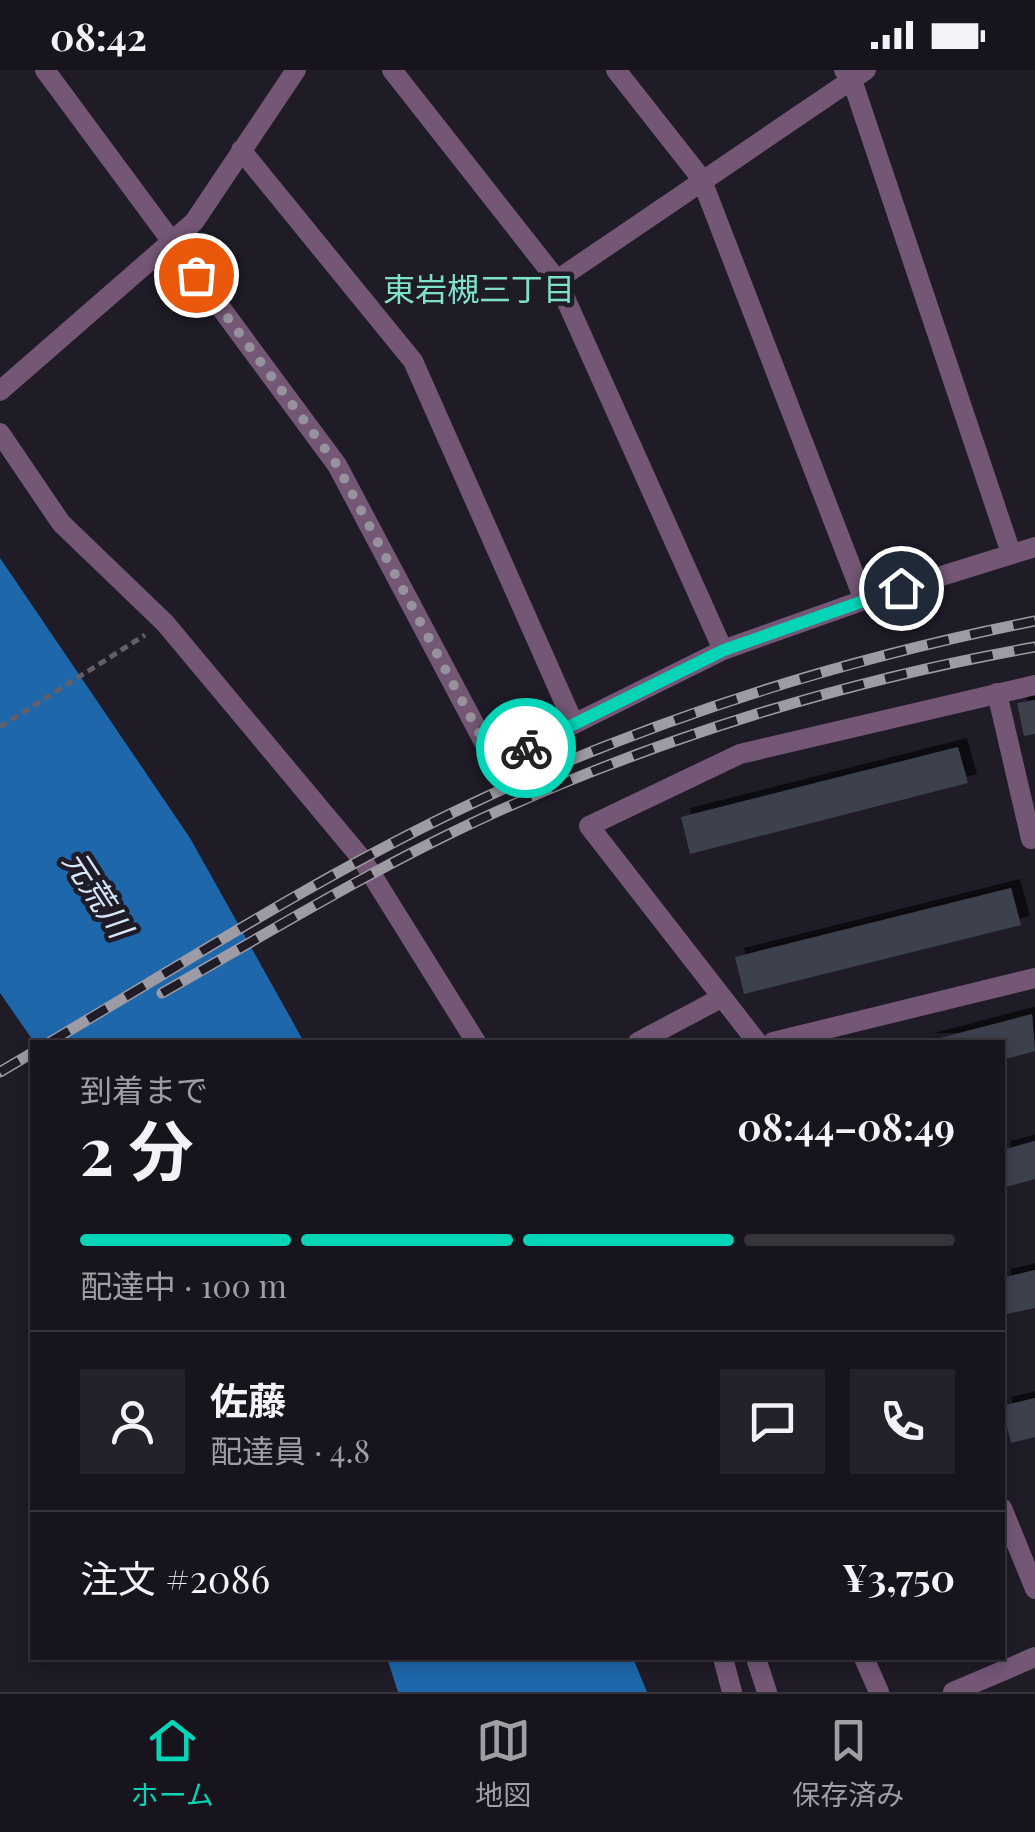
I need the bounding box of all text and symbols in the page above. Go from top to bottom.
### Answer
text: 08:42 [50,10,147,61]
pin [154,233,239,318]
icon: bag [169,248,224,303]
district label: 東岩槻三丁目 [383,266,575,309]
pin [859,546,944,631]
icon: home [874,561,929,616]
courier [476,698,576,798]
icon: bike [499,721,554,776]
water label: 元荒川 [55,841,145,947]
text: 到着まで [80,1067,208,1110]
text: 08:44–08:49 [737,1100,955,1151]
text: 2 分 [80,1105,193,1191]
text: 配達中 · 100 m [80,1263,287,1306]
button: person [80,1369,185,1474]
button: chat [720,1369,825,1474]
button: phone [850,1369,955,1474]
text: 佐藤 [210,1374,286,1425]
text: 配達員 · 4.8 [210,1428,370,1471]
text: ¥3,750 [842,1551,955,1602]
text: 注文 #2086 [80,1552,270,1603]
tab: ホーム [131,1713,214,1813]
tab: 地図 [475,1713,531,1813]
tab: 保存済み [792,1713,904,1813]

